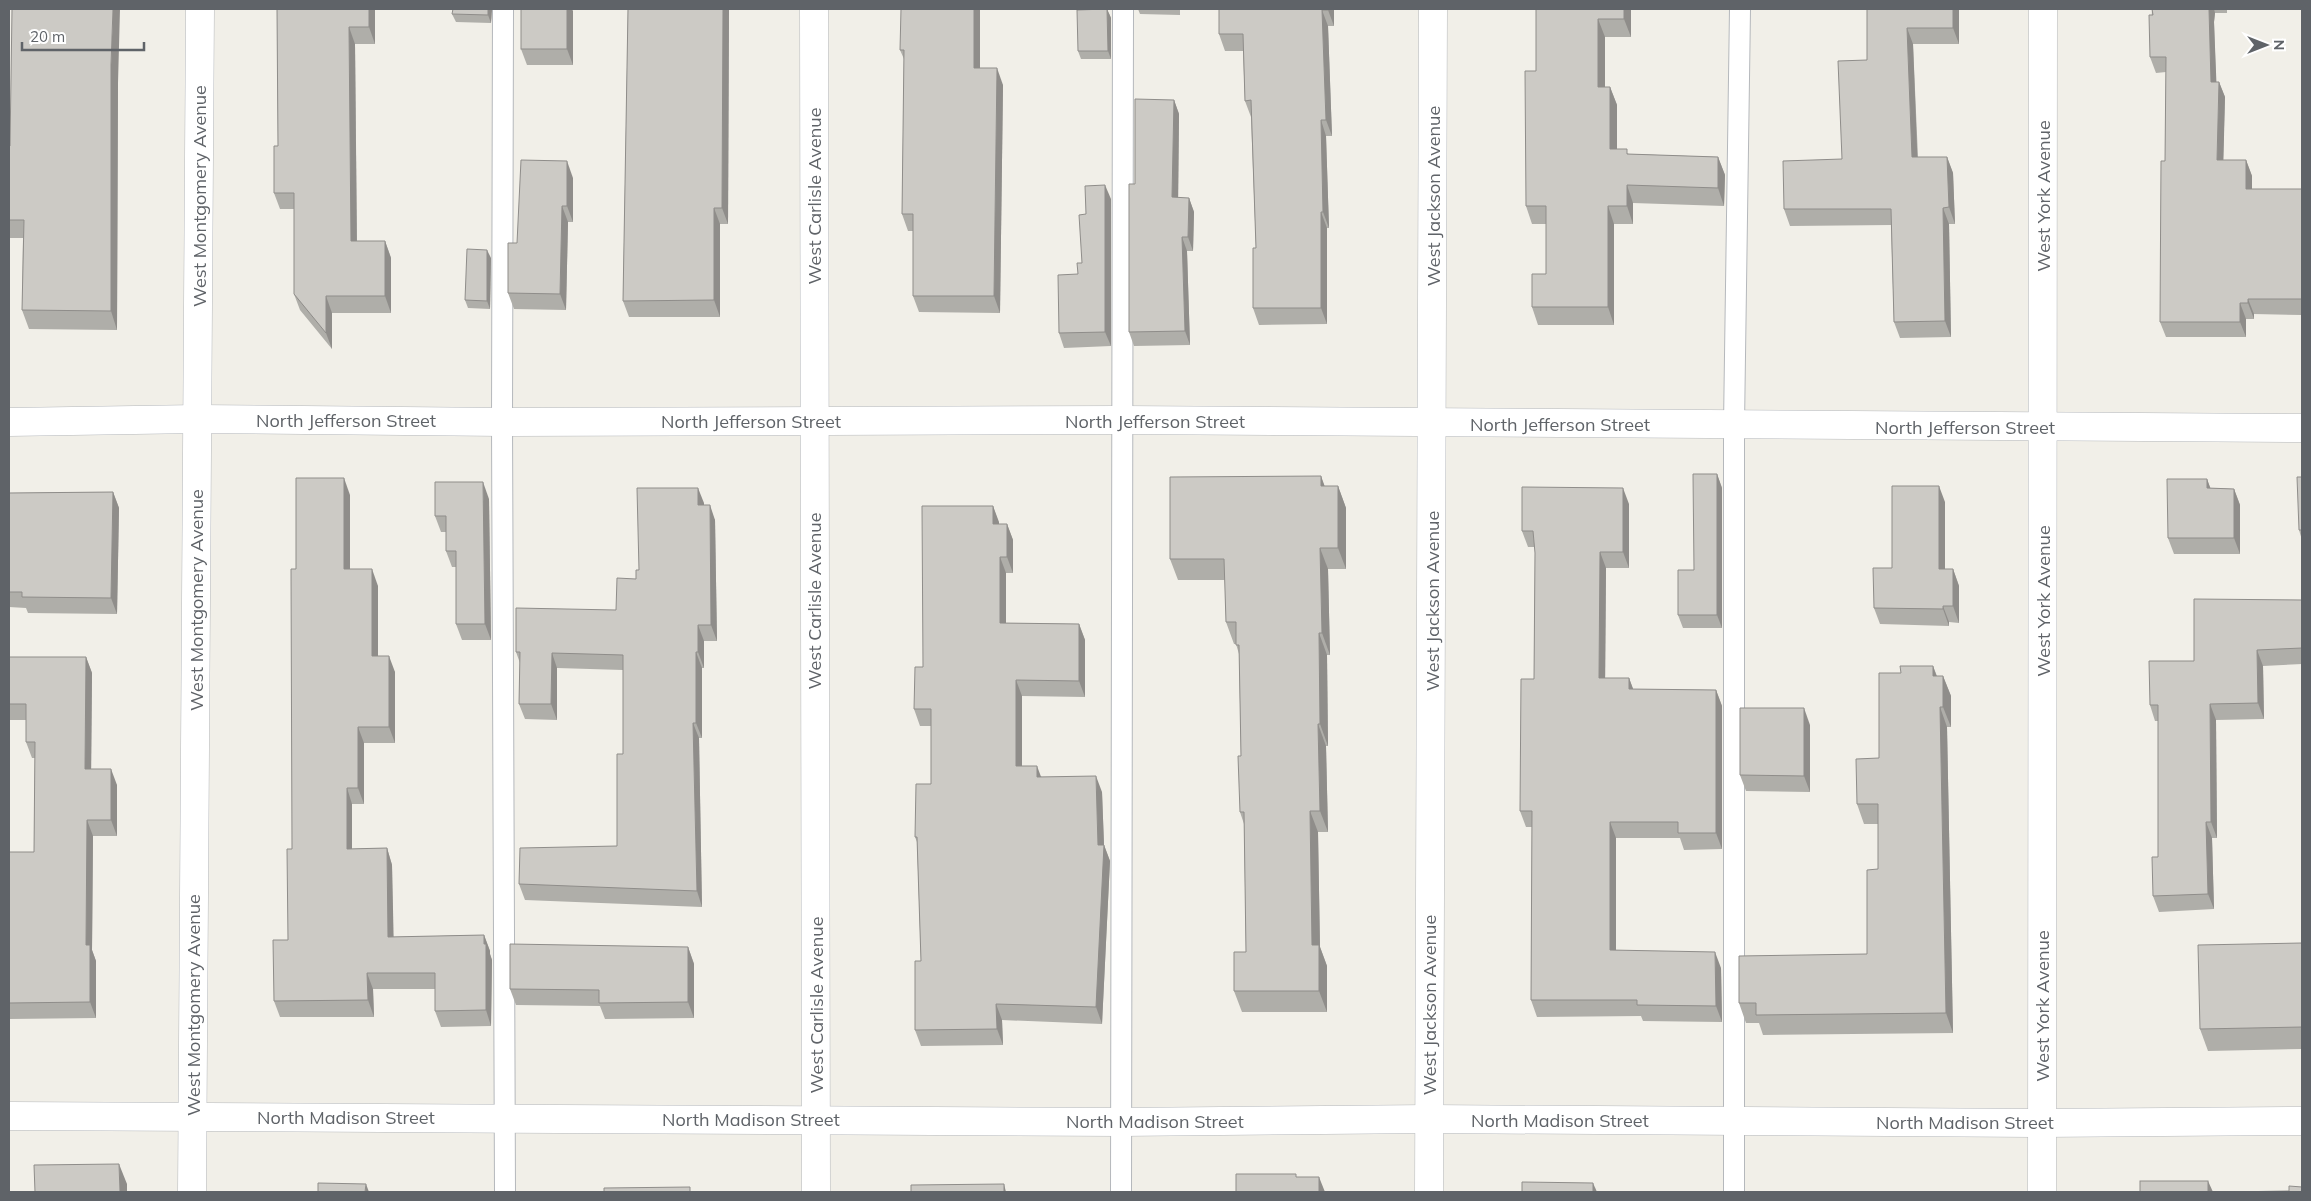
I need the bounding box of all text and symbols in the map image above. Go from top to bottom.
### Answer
scale bar [22,20,145,52]
north arrow [2241,20,2291,70]
text: 20 m [30,27,65,46]
text: N [2270,40,2288,50]
street label: West Montgomery Avenue [188,85,211,307]
street label: West Jackson Avenue [1422,106,1445,286]
street label: West Carlisle Avenue [803,108,826,284]
street label: West York Avenue [2032,120,2055,272]
street label: North Jefferson Street [256,409,436,432]
street label: North Jefferson Street [661,410,841,433]
street label: North Jefferson Street [1065,410,1245,433]
street label: North Jefferson Street [1470,413,1650,436]
street label: North Jefferson Street [1875,416,2055,439]
street label: West Montgomery Avenue [185,489,208,711]
street label: West Jackson Avenue [1421,511,1444,691]
street label: West Carlisle Avenue [803,513,826,689]
street label: West York Avenue [2032,525,2055,677]
street label: West Montgomery Avenue [182,894,205,1116]
street label: West Jackson Avenue [1418,915,1441,1095]
street label: West Carlisle Avenue [805,917,828,1093]
street label: West York Avenue [2031,930,2054,1082]
street label: North Madison Street [257,1106,435,1129]
street label: North Madison Street [662,1108,840,1131]
street label: North Madison Street [1471,1109,1649,1132]
street label: North Madison Street [1066,1110,1244,1133]
street label: North Madison Street [1876,1111,2054,1134]

